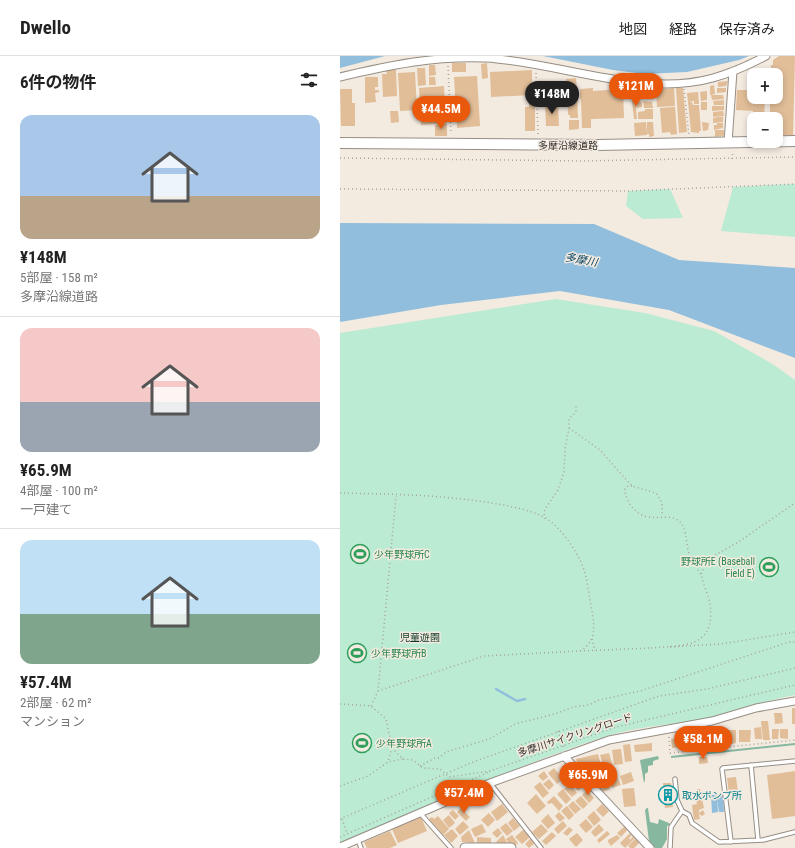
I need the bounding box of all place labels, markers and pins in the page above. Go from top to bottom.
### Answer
pin: ¥121M [608,73,664,107]
pin: ¥148M [524,81,580,115]
pin: ¥44.5M [408,96,474,130]
sports icon: 少年野球所C [349,543,371,565]
place label: 少年野球所C [374,549,430,560]
place label: 野球所E (Baseball Field E) [681,556,755,580]
sports icon: 野球所E (Baseball Field E) [758,556,780,578]
sports icon: 少年野球所B [346,642,368,664]
place label: 少年野球所B [371,648,426,659]
pin: ¥58.1M [670,726,736,760]
sports icon: 少年野球所A [351,732,373,754]
place label: 少年野球所A [376,738,432,749]
pin: ¥65.9M [555,762,621,796]
pin: ¥57.4M [431,780,497,814]
building icon: 取水ポンプ所 [657,784,679,806]
place label: 取水ポンプ所 [682,790,742,801]

